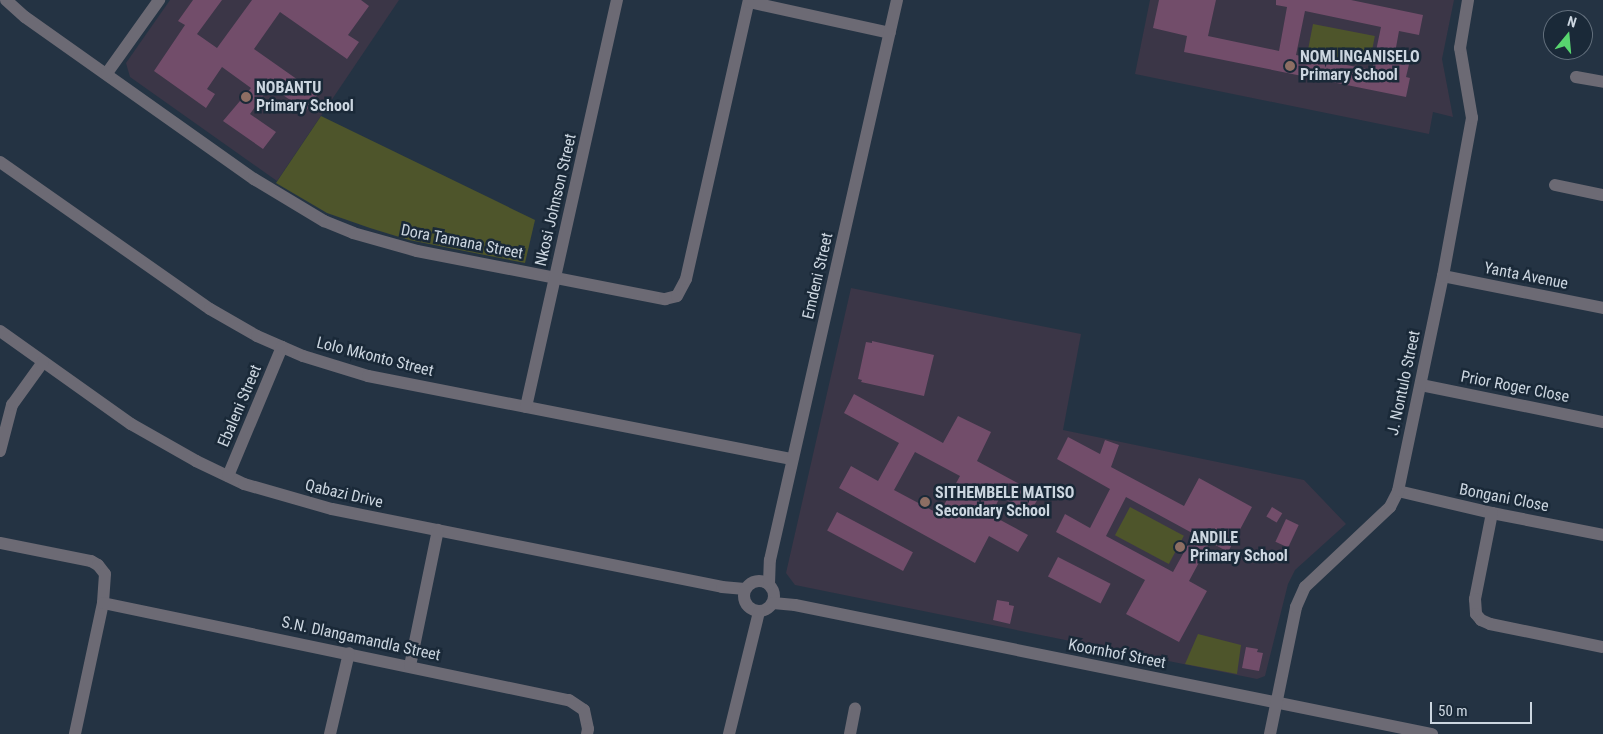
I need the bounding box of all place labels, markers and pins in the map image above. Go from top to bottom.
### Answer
place label: NOMLINGANISELO Primary School [1300,47,1420,85]
marker: NOMLINGANISELO Primary School [1284,60,1296,72]
place label: NOBANTU Primary School [256,78,354,116]
marker: NOBANTU Primary School [240,91,252,103]
place label: SITHEMBELE MATISO Secondary School [935,483,1074,521]
marker: SITHEMBELE MATISO Secondary School [919,496,931,508]
place label: ANDILE Primary School [1190,528,1288,566]
marker: ANDILE Primary School [1174,541,1186,553]

